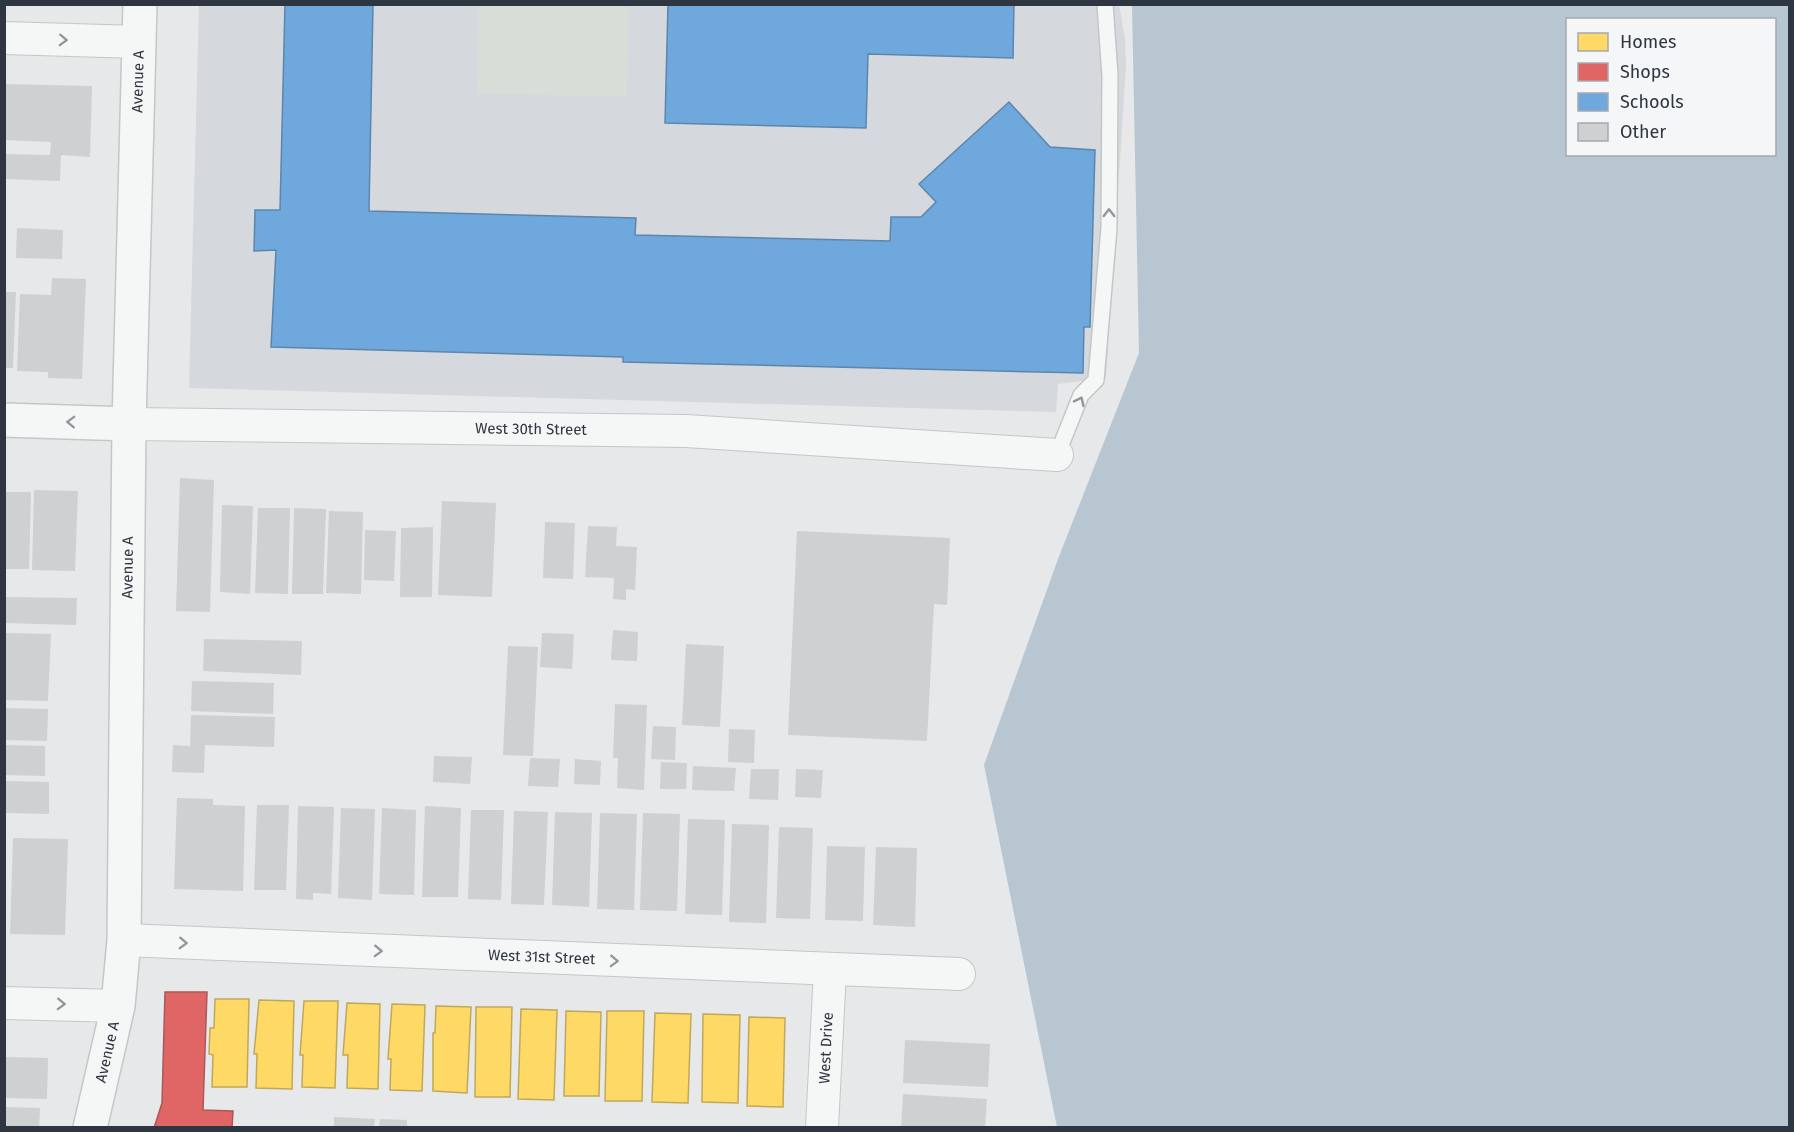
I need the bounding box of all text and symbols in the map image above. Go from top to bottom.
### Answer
legend [1566,18,1776,156]
text: Homes [1620,31,1676,53]
one-way arrow [58,34,67,46]
street label: Avenue A [128,50,148,113]
text: Shops [1620,61,1670,83]
text: Schools [1620,91,1684,113]
text: Other [1620,121,1666,143]
one-way arrow [1103,208,1115,217]
one-way arrow [1072,397,1084,408]
one-way arrow [66,416,75,428]
street label: West 30th Street [475,419,587,439]
street label: Avenue A [118,536,137,599]
one-way arrow [178,936,187,949]
one-way arrow [373,945,382,958]
street label: West 31st Street [488,946,596,968]
one-way arrow [610,955,619,968]
one-way arrow [57,998,66,1011]
street label: West Drive [815,1012,837,1085]
street label: Avenue A [92,1019,123,1084]

